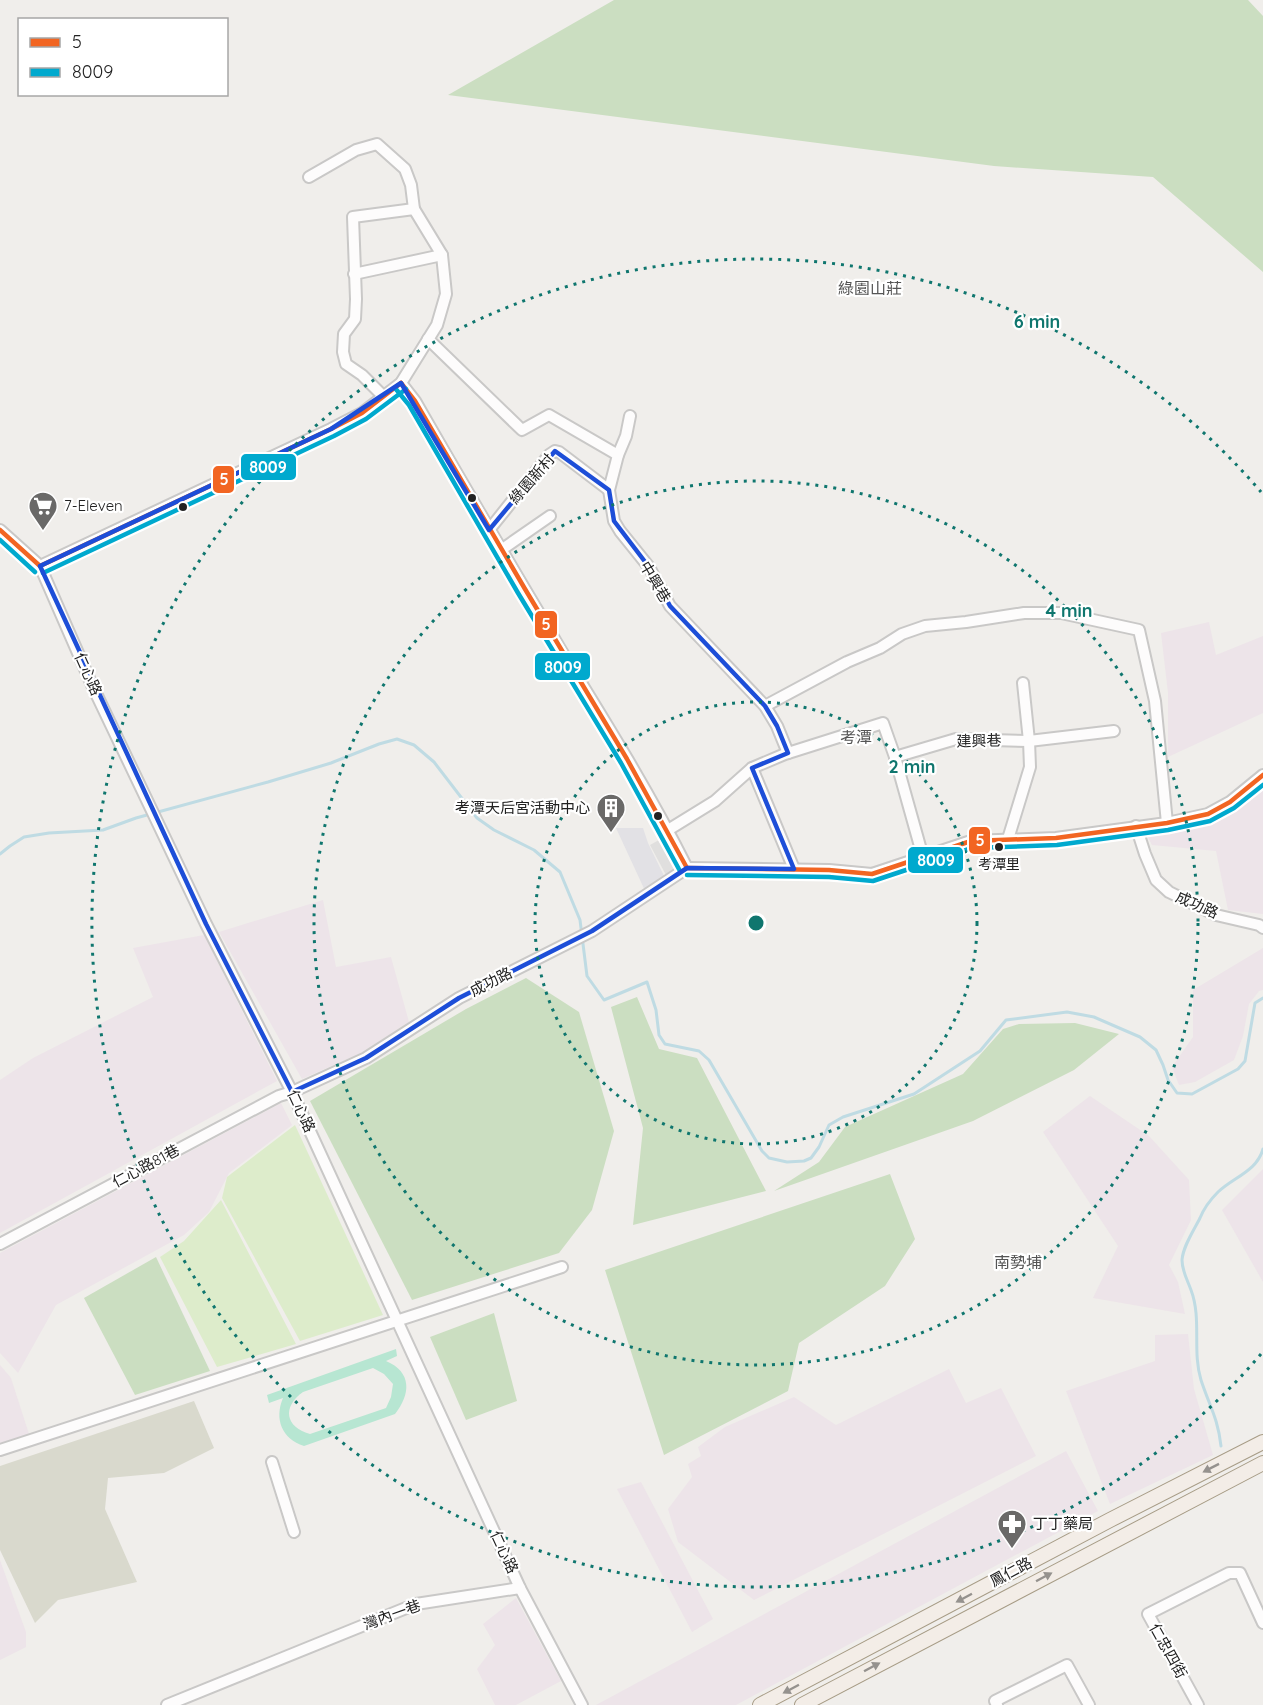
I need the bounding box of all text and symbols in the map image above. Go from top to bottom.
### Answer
legend [18,18,228,96]
text: 5 [72,30,82,53]
text: 8009 [72,60,113,83]
district label: 綠園山莊 [838,278,902,298]
text: 6 min [1014,310,1060,333]
street label: 綠園新村 [505,450,558,508]
line badge: 8009 [240,453,297,481]
text: 8009 [249,457,287,477]
line badge: 5 [212,465,235,494]
text: 5 [219,469,229,489]
supermarket icon: 7-Eleven [27,490,59,532]
unlabelled marker [466,492,478,504]
place label: 7-Eleven [64,496,123,515]
unlabelled marker [177,501,189,513]
street label: 中興巷 [636,558,675,606]
text: 4 min [1045,599,1093,622]
line badge: 5 [534,610,558,639]
text: 5 [541,614,551,634]
street label: 仁心路 [71,649,106,698]
line badge: 8009 [534,652,591,681]
text: 8009 [544,657,582,677]
district label: 考潭 [840,727,872,747]
street label: 建興巷 [956,731,1002,750]
text: 2 min [889,755,935,778]
building icon: 考潭天后宮活動中心 [595,792,627,834]
place label: 考潭天后宮活動中心 [455,798,590,817]
unlabelled marker [652,810,664,822]
line badge: 5 [968,826,991,855]
text: 5 [975,830,985,850]
marker: 考潭里 [993,841,1005,853]
line badge: 8009 [907,846,964,874]
text: 8009 [917,850,955,870]
place label: 考潭里 [978,855,1020,873]
street label: 成功路 [1173,887,1222,922]
centre of rings [746,913,766,933]
street label: 成功路 [466,963,515,1000]
street label: 仁心路 [283,1086,320,1135]
street label: 仁心路81巷 [109,1140,183,1191]
district label: 南勢埔 [994,1252,1042,1272]
one-way arrow [1202,1463,1220,1473]
pharmacy icon: 丁丁藥局 [996,1508,1028,1550]
place label: 丁丁藥局 [1033,1514,1093,1533]
street label: 仁心路 [486,1527,523,1576]
street label: 鳳仁路 [986,1553,1035,1591]
one-way arrow [1036,1572,1053,1582]
one-way arrow [955,1593,972,1602]
street label: 灣內一巷 [360,1595,423,1634]
street label: 仁忠四街 [1146,1620,1191,1682]
one-way arrow [864,1662,881,1672]
one-way arrow [783,1684,800,1694]

